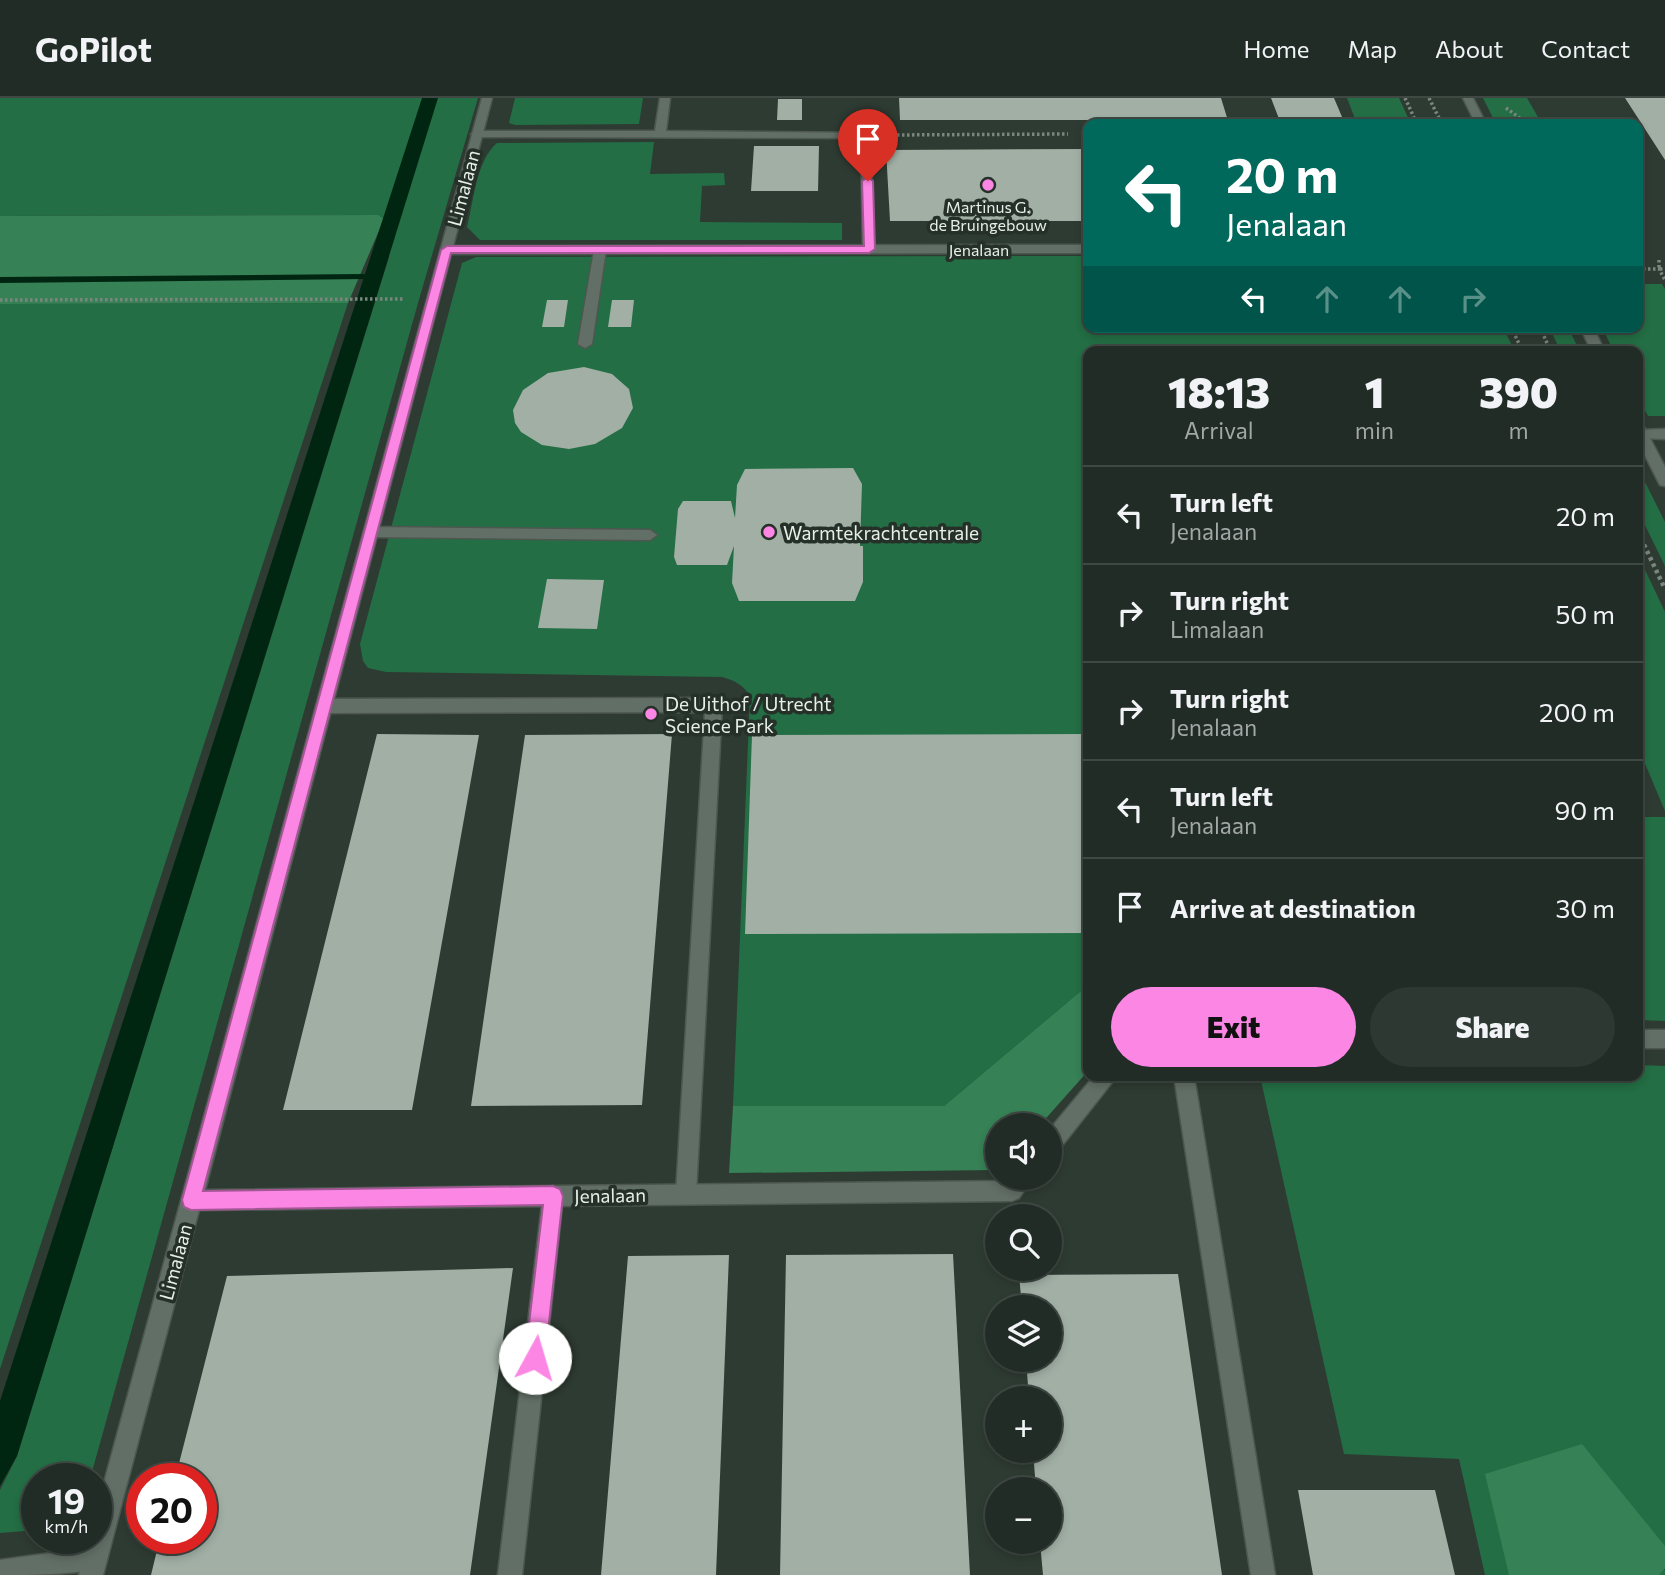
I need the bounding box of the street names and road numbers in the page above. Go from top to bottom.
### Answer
street label: Limalaan [442,147,484,229]
street label: Jenalaan [949,240,1009,259]
street label: Jenalaan [574,1183,646,1207]
street label: Limalaan [154,1221,196,1303]

